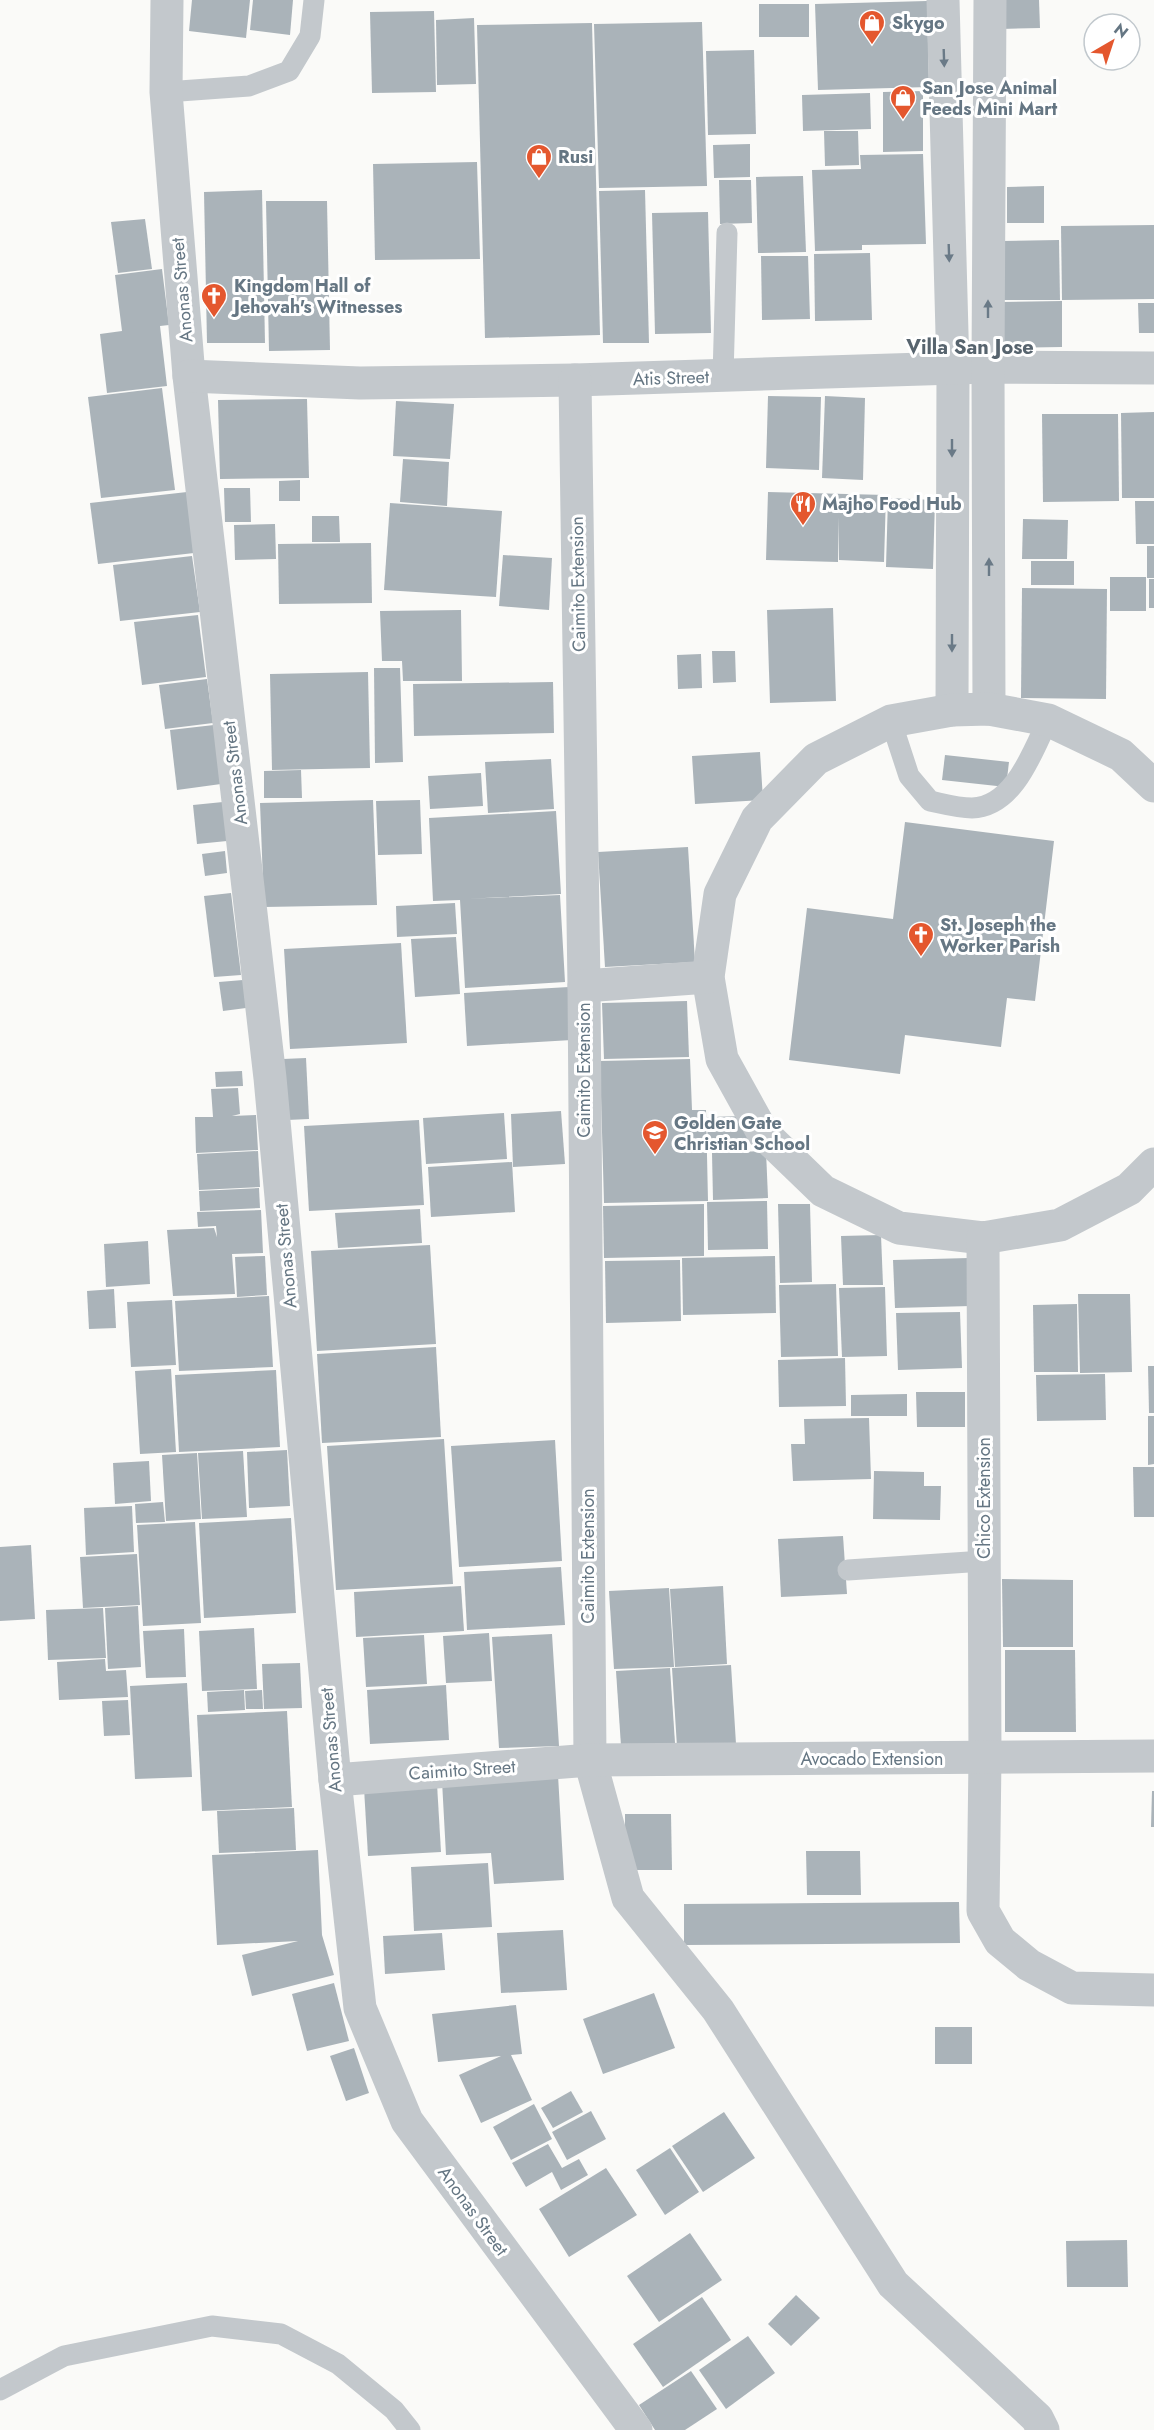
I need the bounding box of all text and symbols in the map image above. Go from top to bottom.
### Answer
shop icon: Skygo [857,8,887,46]
place label: Skygo [892,10,945,36]
north arrow [1082,12,1142,72]
text: N [1109,18,1133,44]
one-way arrow [939,49,949,68]
place label: San Jose Animal Feeds Mini Mart [922,75,1058,122]
shop icon: San Jose Animal Feeds Mini Mart [888,83,918,121]
shop icon: Rusi [524,142,554,180]
place label: Rusi [558,144,593,170]
street label: Anonas Street [164,236,200,343]
one-way arrow [945,244,954,263]
place label: Kingdom Hall of Jehovah's Witnesses [231,273,403,320]
church icon: Kingdom Hall of Jehovah's Witnesses [199,281,229,319]
one-way arrow [983,299,993,318]
district label: Villa San Jose [905,333,1034,362]
street label: Atis Street [632,364,710,392]
one-way arrow [948,439,957,458]
restaurant icon: Majho Food Hub [788,489,818,527]
place label: Majho Food Hub [822,491,962,517]
street label: Caimito Extension [564,516,592,652]
one-way arrow [984,557,993,576]
one-way arrow [947,634,957,653]
street label: Anonas Street [216,719,254,827]
place label: St. Joseph the Worker Parish [940,912,1060,959]
church icon: St. Joseph the Worker Parish [906,920,936,958]
street label: Caimito Extension [571,1002,597,1138]
place label: Golden Gate Christian School [674,1110,810,1157]
school or university icon: Golden Gate Christian School [640,1118,670,1156]
street label: Anonas Street [268,1202,304,1309]
street label: Chico Extension [971,1437,997,1559]
street label: Caimito Extension [575,1488,601,1624]
street label: Anonas Street [313,1686,349,1793]
street label: Avocado Extension [801,1746,943,1772]
street label: Caimito Street [408,1753,517,1787]
street label: Anonas Street [432,2161,515,2262]

